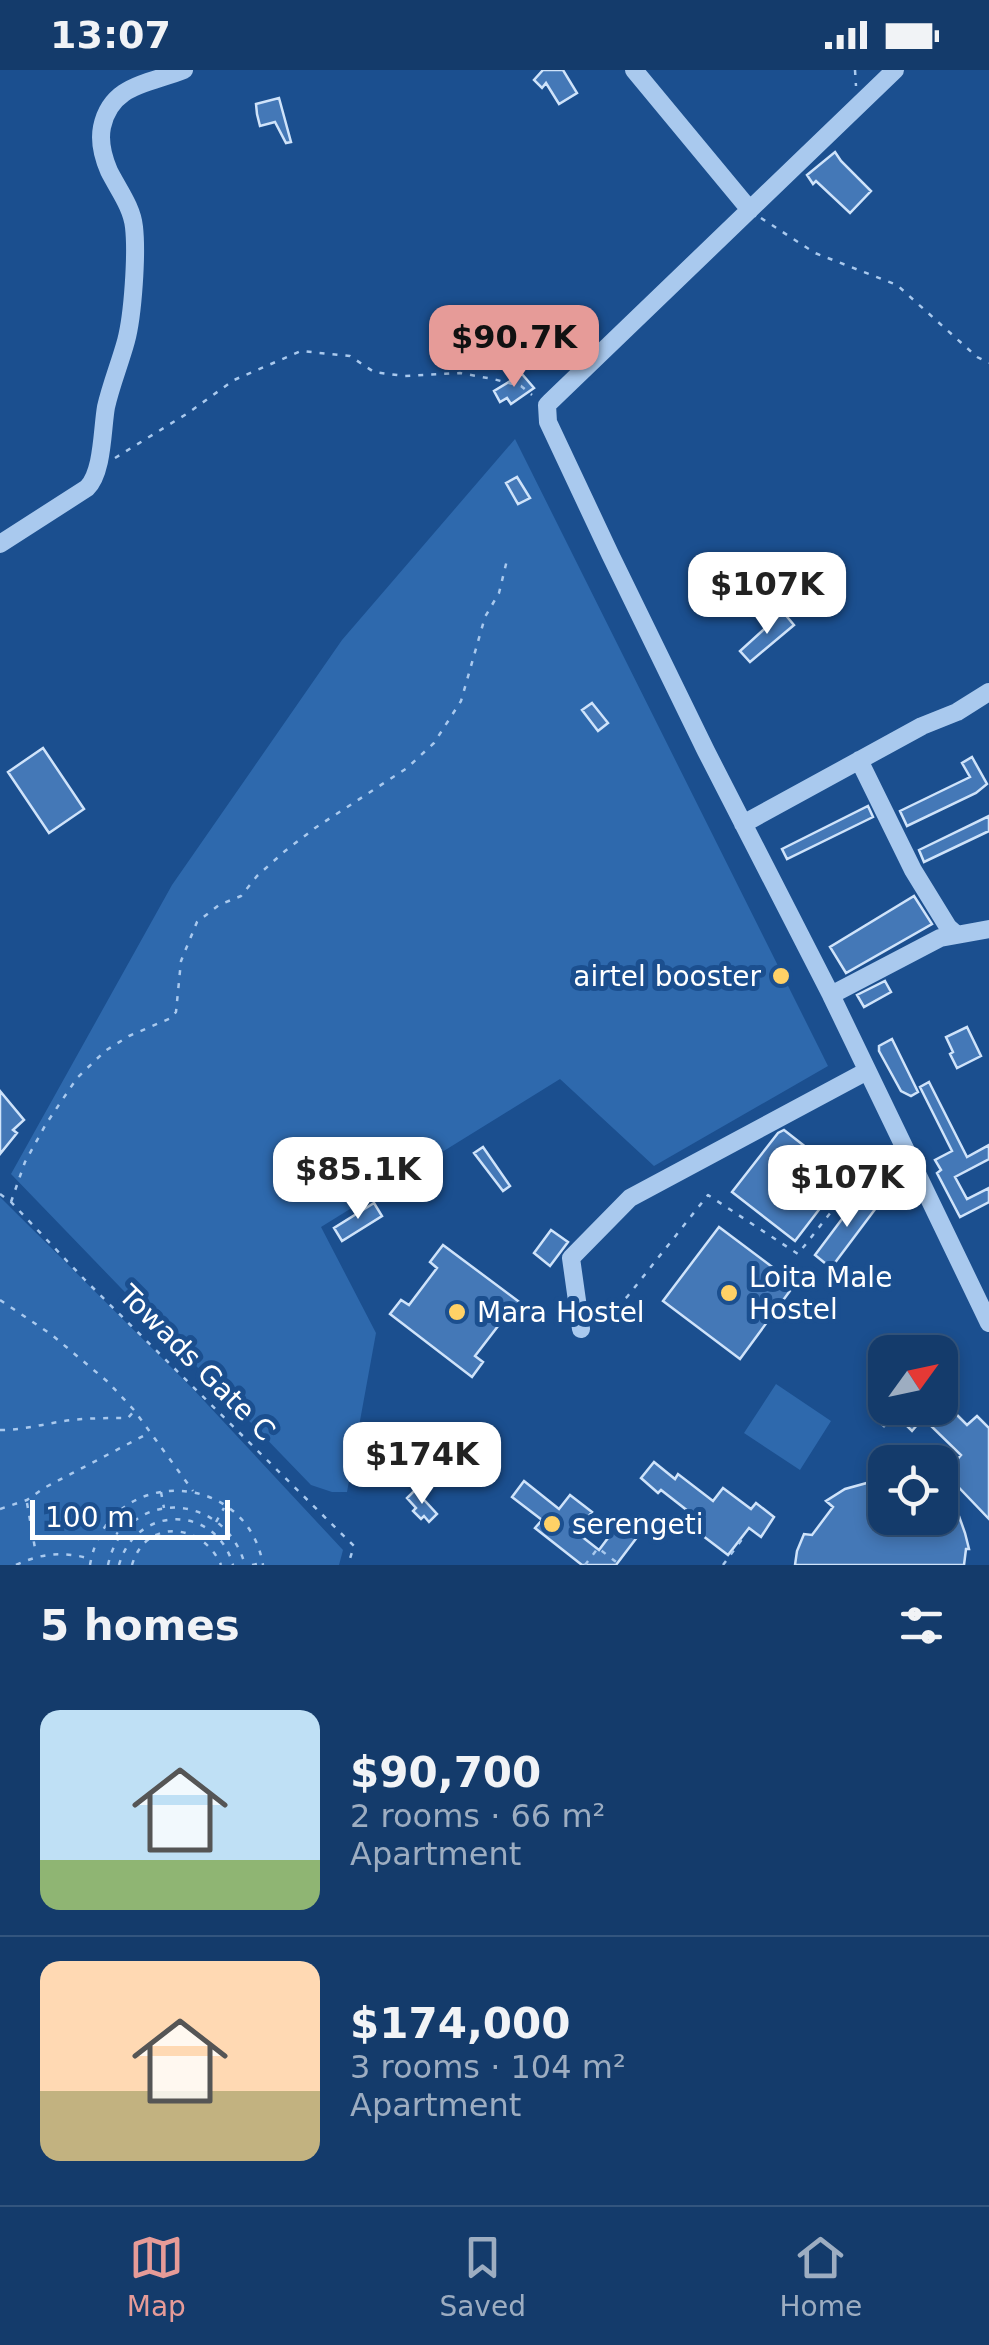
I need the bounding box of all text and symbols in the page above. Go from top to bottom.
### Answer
text: 13:07 [50,13,171,57]
pin: $90.7K [433,305,595,390]
text: $90.7K [451,318,577,356]
pin: $107K [697,552,837,637]
text: $107K [710,565,824,603]
place label: airtel booster [573,960,761,993]
marker: airtel booster [770,965,792,987]
pin: $85.1K [277,1137,439,1222]
pin: $107K [777,1145,917,1230]
text: $85.1K [295,1150,421,1188]
text: $107K [790,1158,904,1196]
place label: Loita Male Hostel [749,1261,892,1326]
street label: Towads Gate C [112,1278,282,1448]
marker: Loita Male Hostel [718,1282,740,1304]
place label: Mara Hostel [477,1296,645,1329]
marker: Mara Hostel [446,1301,468,1323]
north arrow [868,1335,958,1425]
map controls [868,1335,958,1535]
pin: $174K [352,1422,492,1507]
text: $174K [365,1435,479,1473]
button: locate [868,1445,958,1535]
scale bar [30,1495,230,1540]
text: 100 m [45,1501,135,1534]
place label: serengeti [572,1508,703,1541]
marker: serengeti [541,1513,563,1535]
icon: filters [894,1598,949,1653]
text: 5 homes [40,1601,240,1650]
text: $90,700 [350,1748,541,1797]
icon: home [120,1750,240,1870]
text: 2 rooms · 66 m² [350,1797,605,1835]
text: Apartment [350,1835,521,1873]
text: $174,000 [350,1999,571,2048]
icon: home [120,2001,240,2121]
text: 3 rooms · 104 m² [350,2048,626,2086]
text: Apartment [350,2086,521,2124]
tab: Map [127,2230,186,2323]
tab: Saved [439,2230,526,2323]
tab: Home [780,2230,862,2323]

